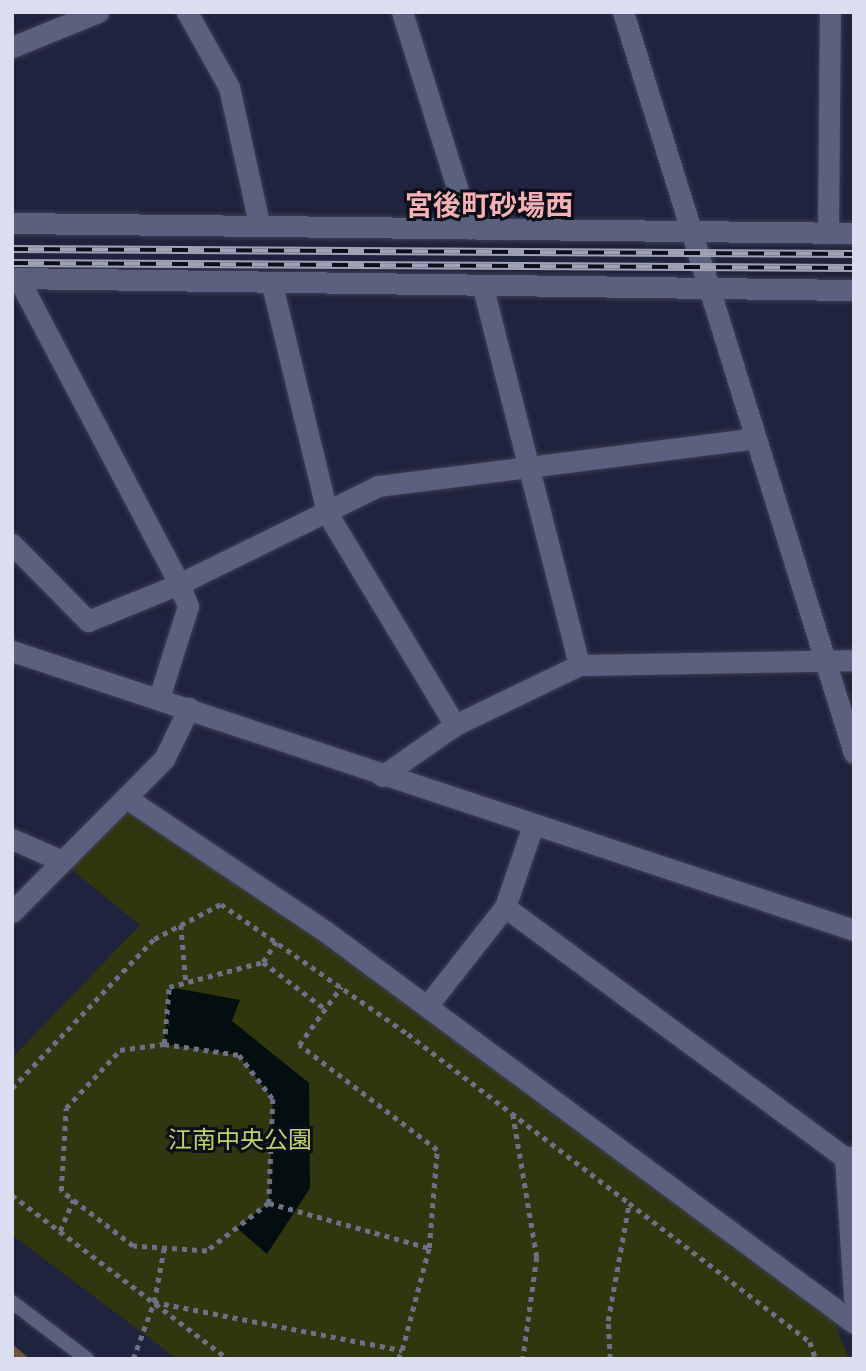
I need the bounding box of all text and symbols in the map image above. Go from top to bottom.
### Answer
district label: 宮後町砂場西 [405,191,573,225]
park label: 江南中央公園 [168,1129,312,1157]

